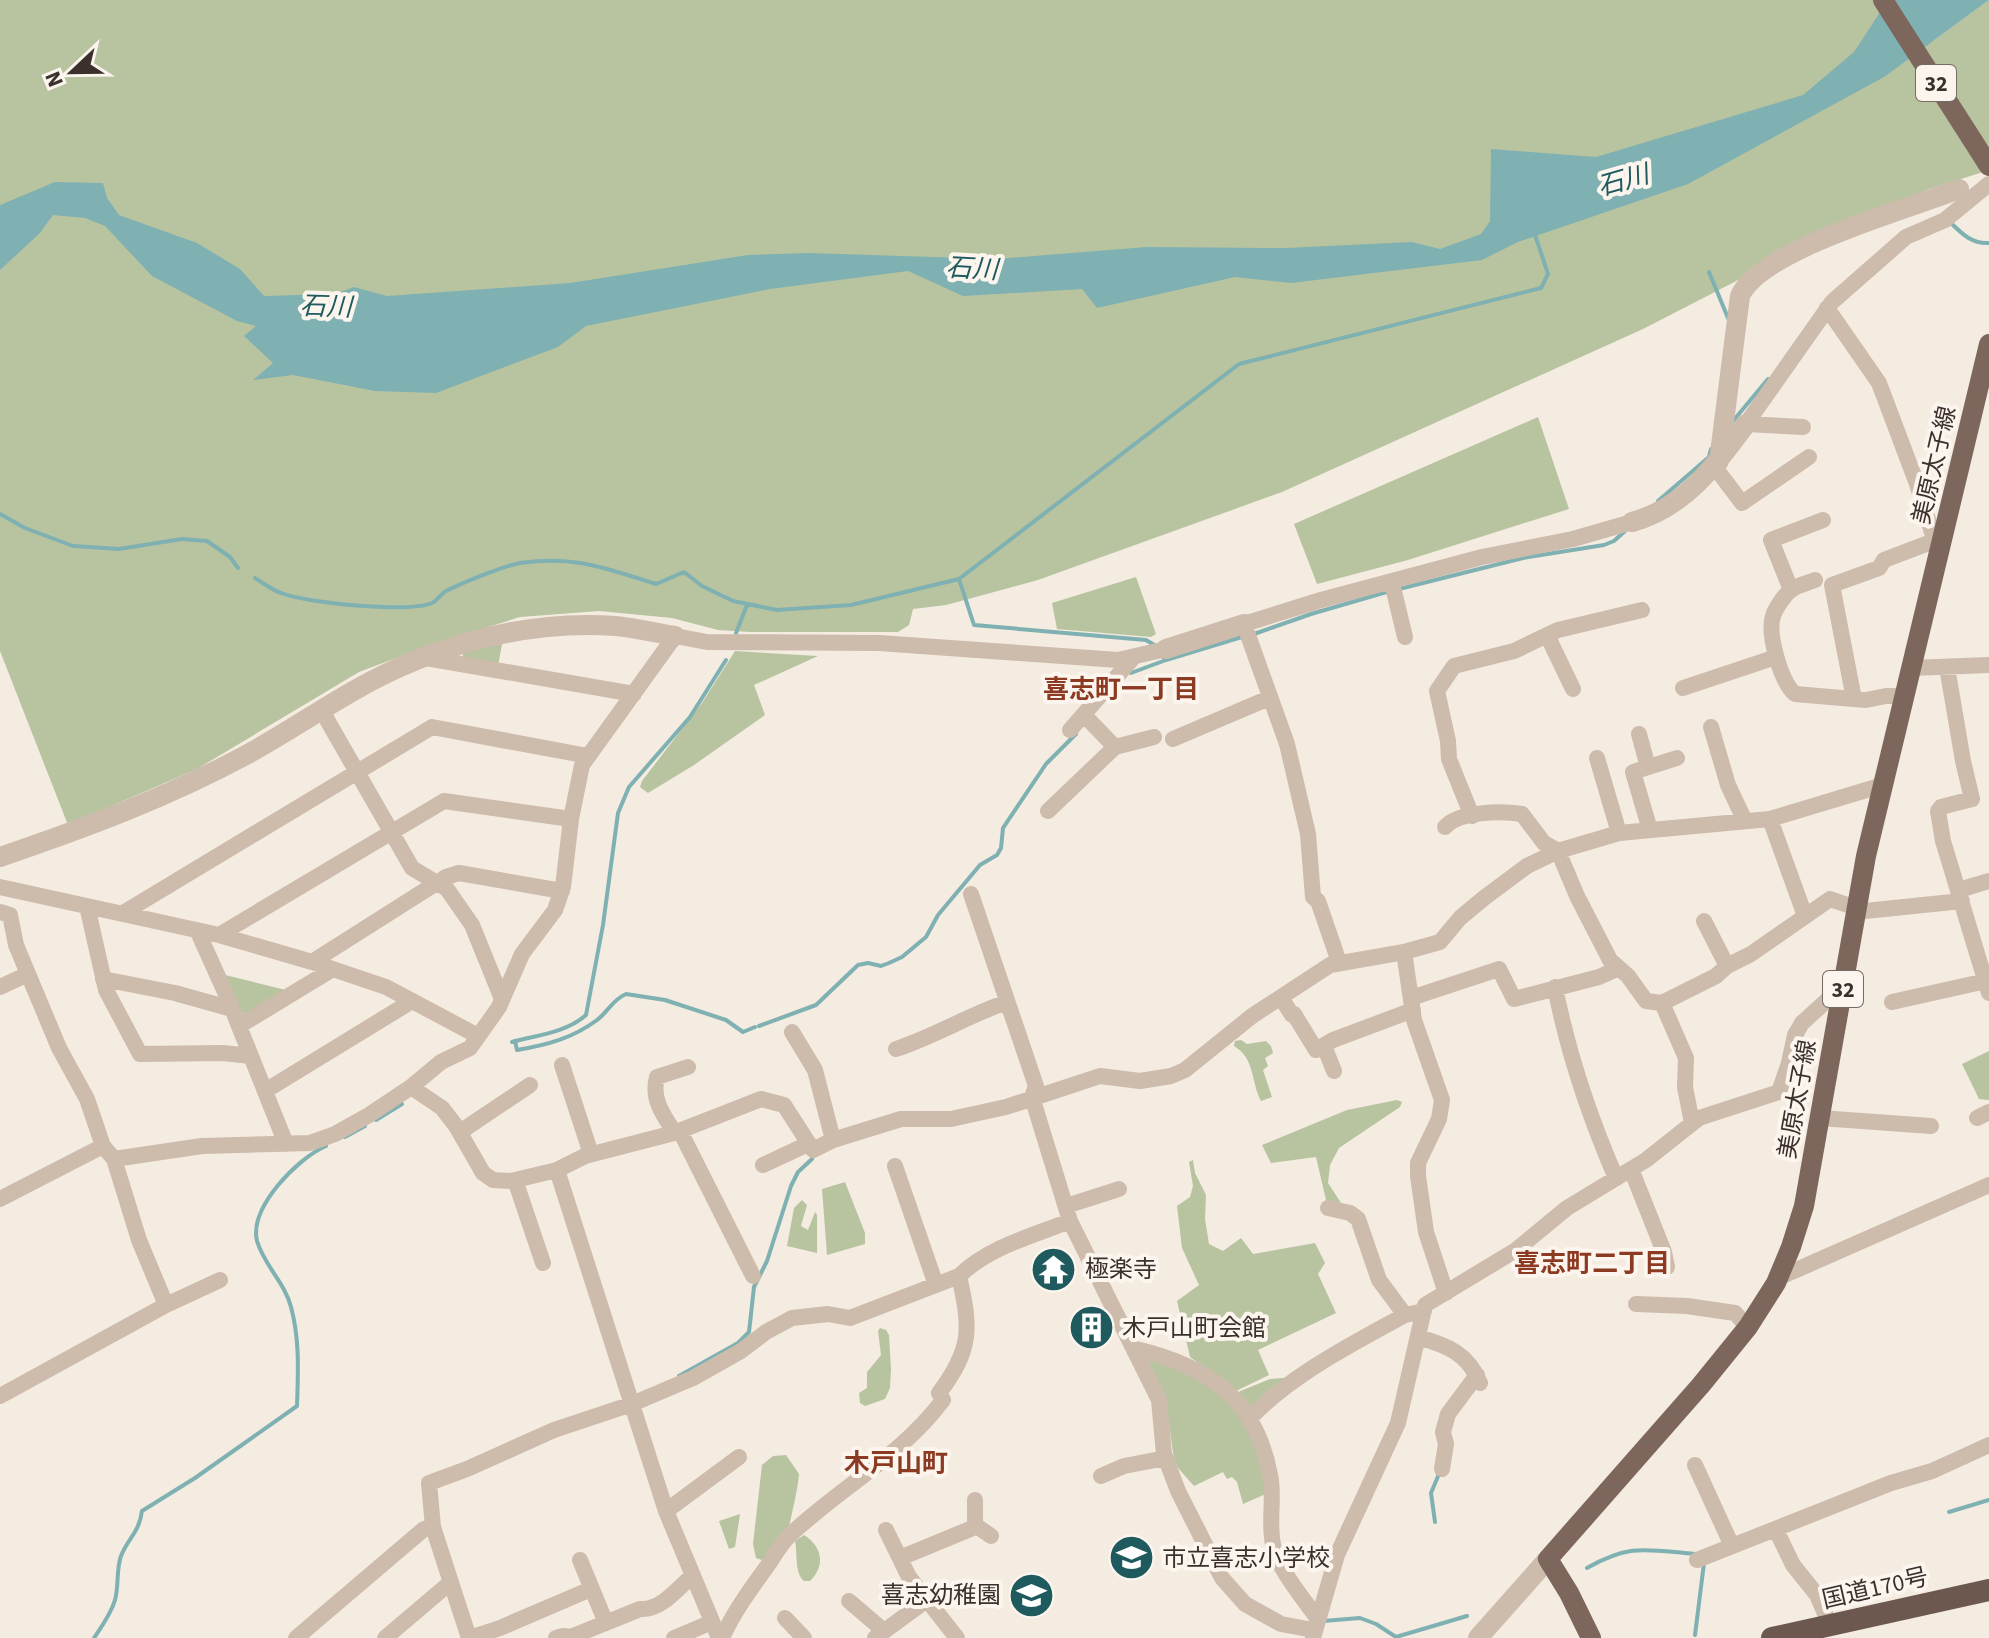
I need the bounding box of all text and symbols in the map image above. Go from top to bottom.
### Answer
north arrow [32,32,112,112]
road number: 32 [1916,65,1956,101]
text: N [37,66,72,92]
water label: 石川 [1593,155,1656,205]
water label: 石川 [945,249,1002,288]
water label: 石川 [299,287,356,326]
street label: 美原太子線 [1904,403,1965,528]
district label: 喜志町一丁目 [1043,671,1199,708]
road number: 32 [1823,971,1863,1007]
street label: 美原太子線 [1770,1037,1825,1161]
temple icon: 極楽寺 [1030,1245,1078,1293]
district label: 喜志町二丁目 [1514,1245,1670,1282]
place label: 極楽寺 [1085,1252,1157,1287]
building icon: 木戸山町会館 [1067,1304,1115,1352]
place label: 木戸山町会館 [1122,1311,1266,1346]
district label: 木戸山町 [844,1445,948,1482]
school or university icon: 市立喜志小学校 [1107,1534,1155,1582]
place label: 市立喜志小学校 [1162,1541,1330,1576]
street label: 国道170号 [1819,1559,1932,1618]
school or university icon: 喜志幼稚園 [1008,1571,1056,1619]
place label: 喜志幼稚園 [881,1578,1001,1613]

